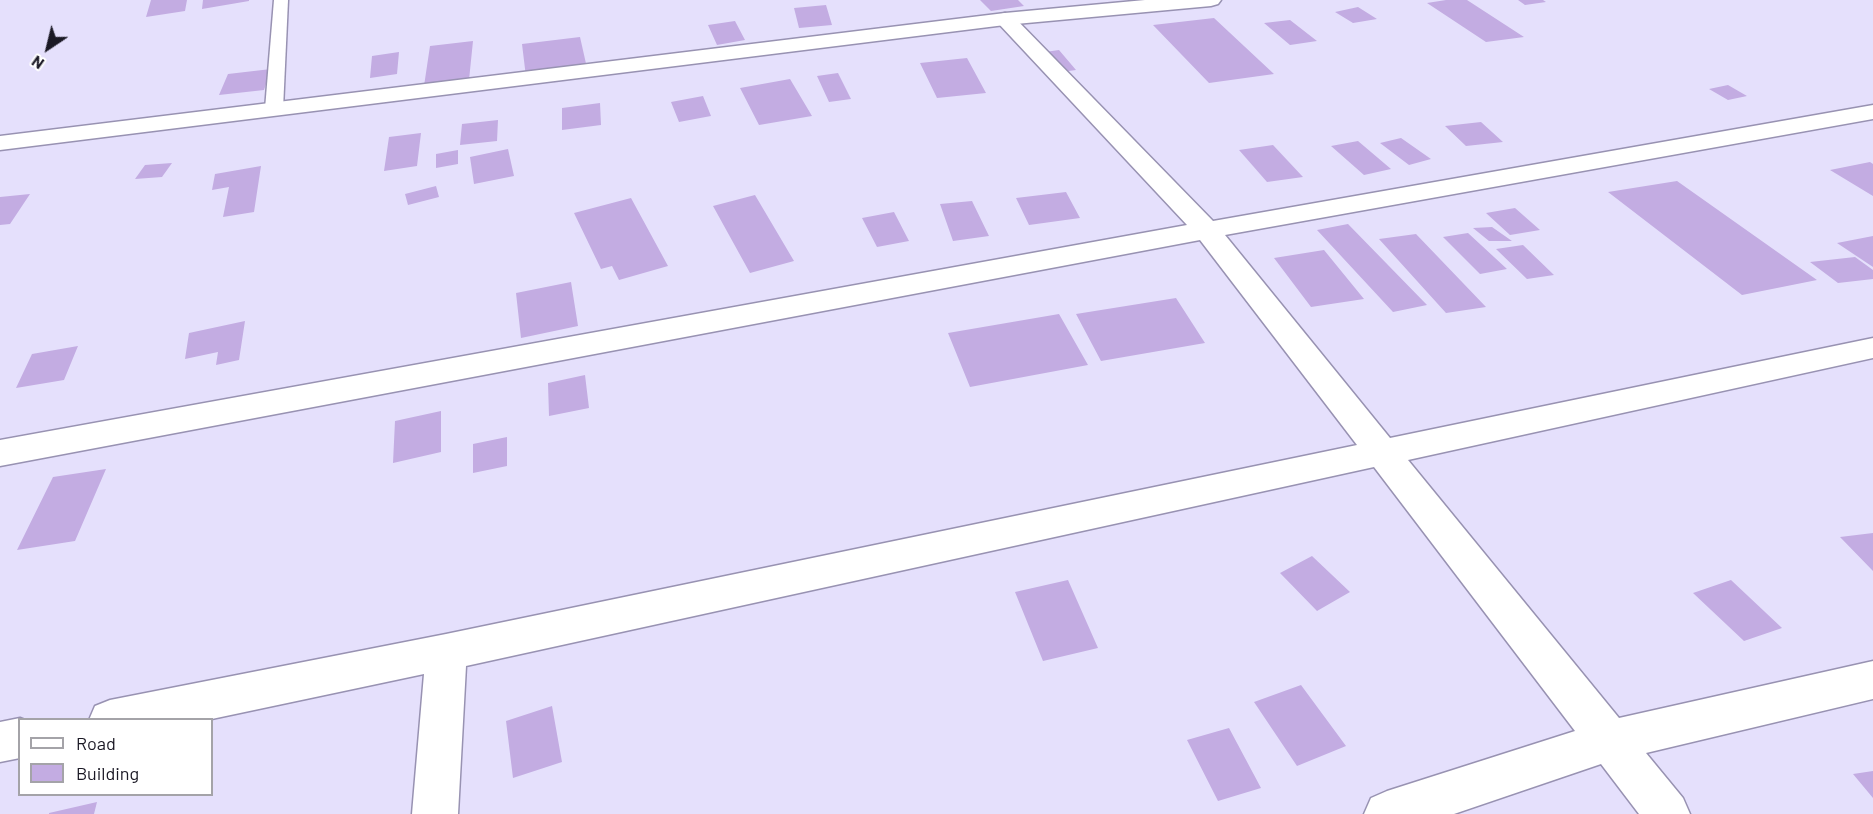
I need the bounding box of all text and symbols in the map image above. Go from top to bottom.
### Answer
north arrow [18,18,78,78]
text: N [28,52,47,74]
legend [18,718,213,796]
text: Road [76,732,116,754]
text: Building [76,762,139,784]

